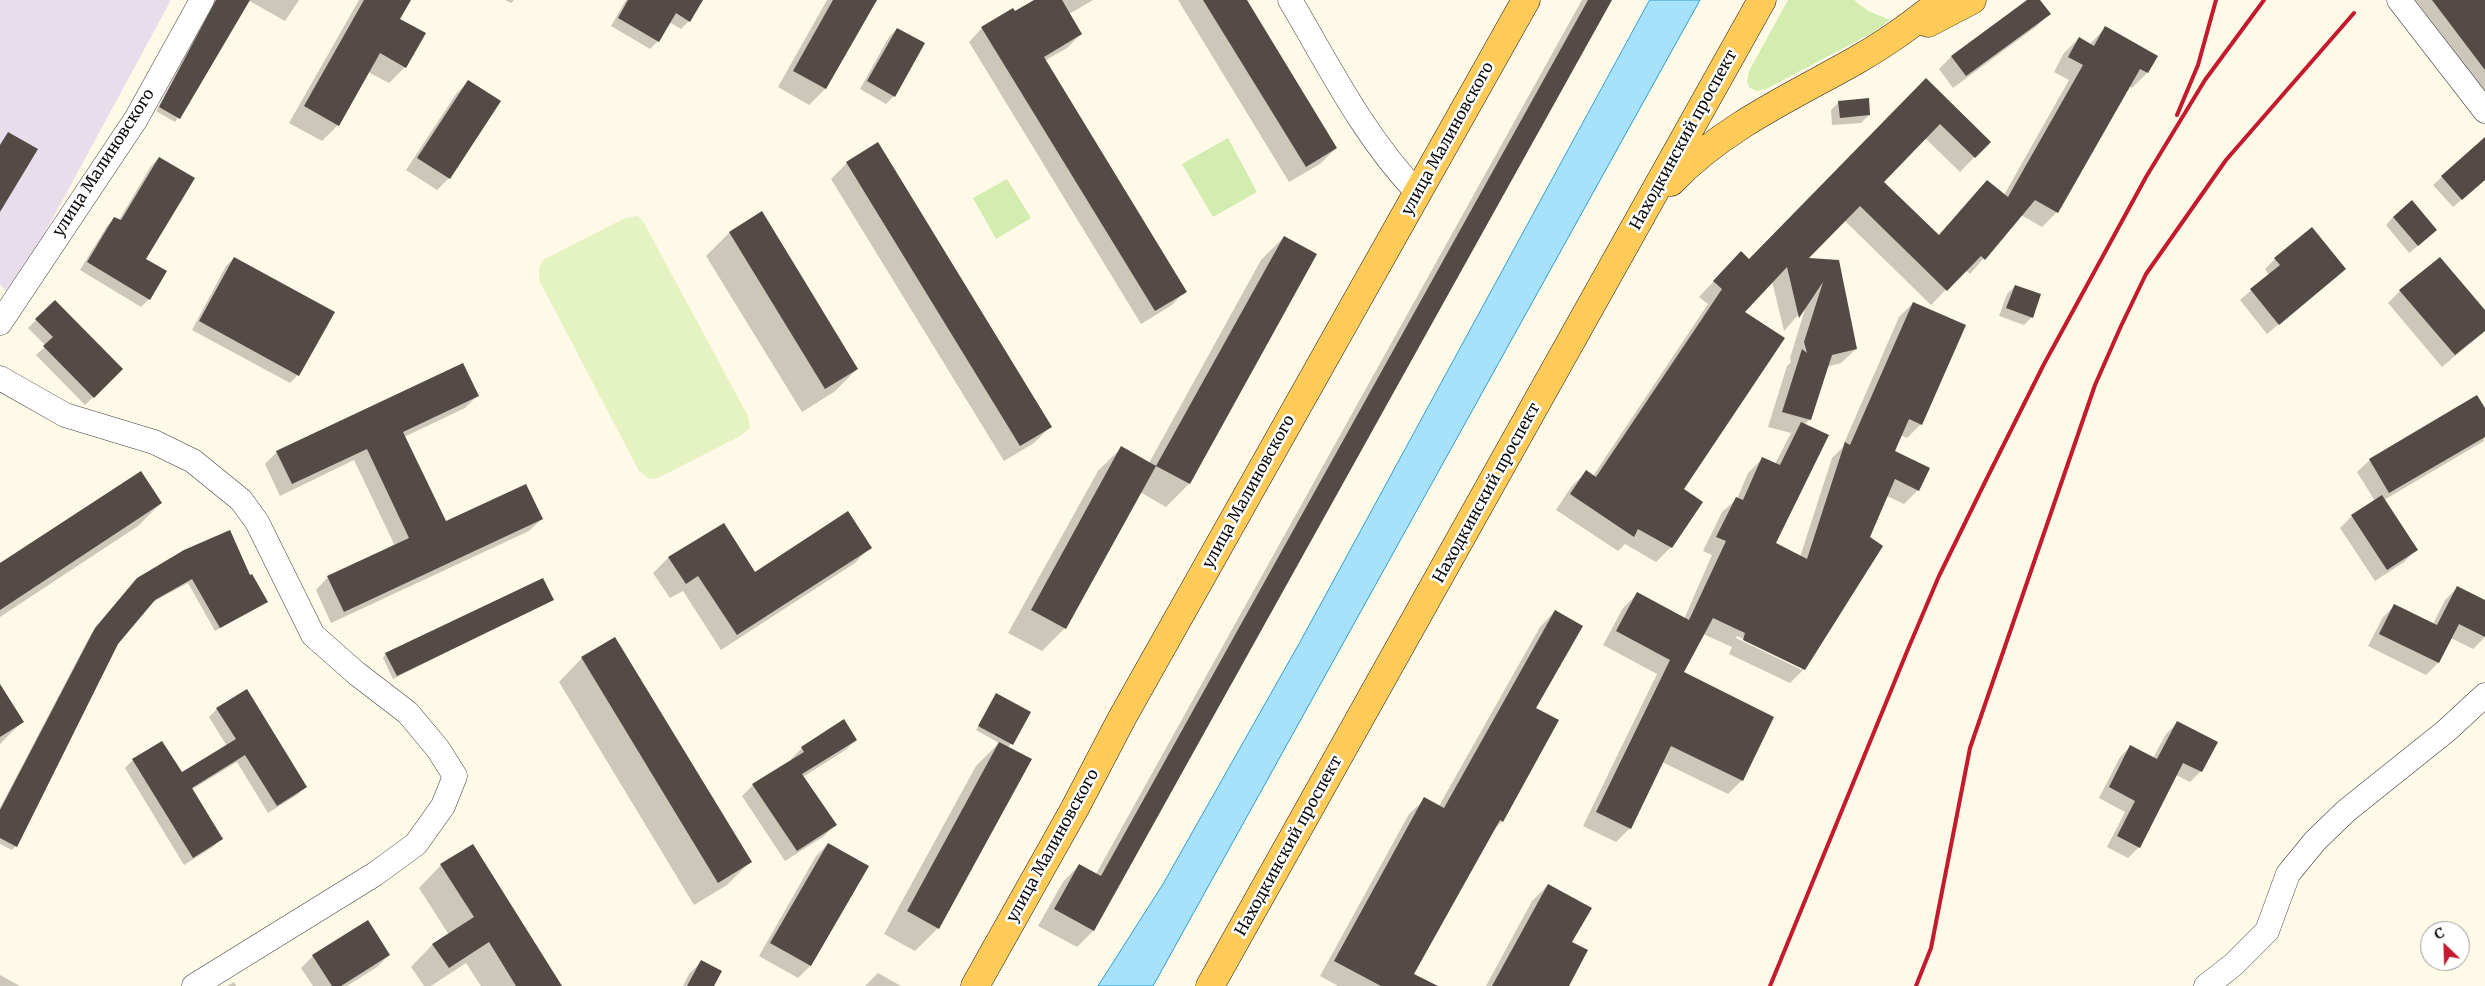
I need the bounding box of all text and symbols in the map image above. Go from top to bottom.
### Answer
street label: Находкинский проспект [1626,47,1742,233]
street label: улица Малиновского [1398,59,1498,219]
street label: улица Малиновского [49,86,159,240]
street label: Находкинский проспект [1429,400,1545,586]
street label: улица Малиновского [1199,412,1299,572]
street label: Находкинский проспект [1231,753,1347,939]
street label: улица Малиновского [1003,766,1103,926]
north arrow [2420,921,2470,971]
text: С [2431,923,2447,943]

